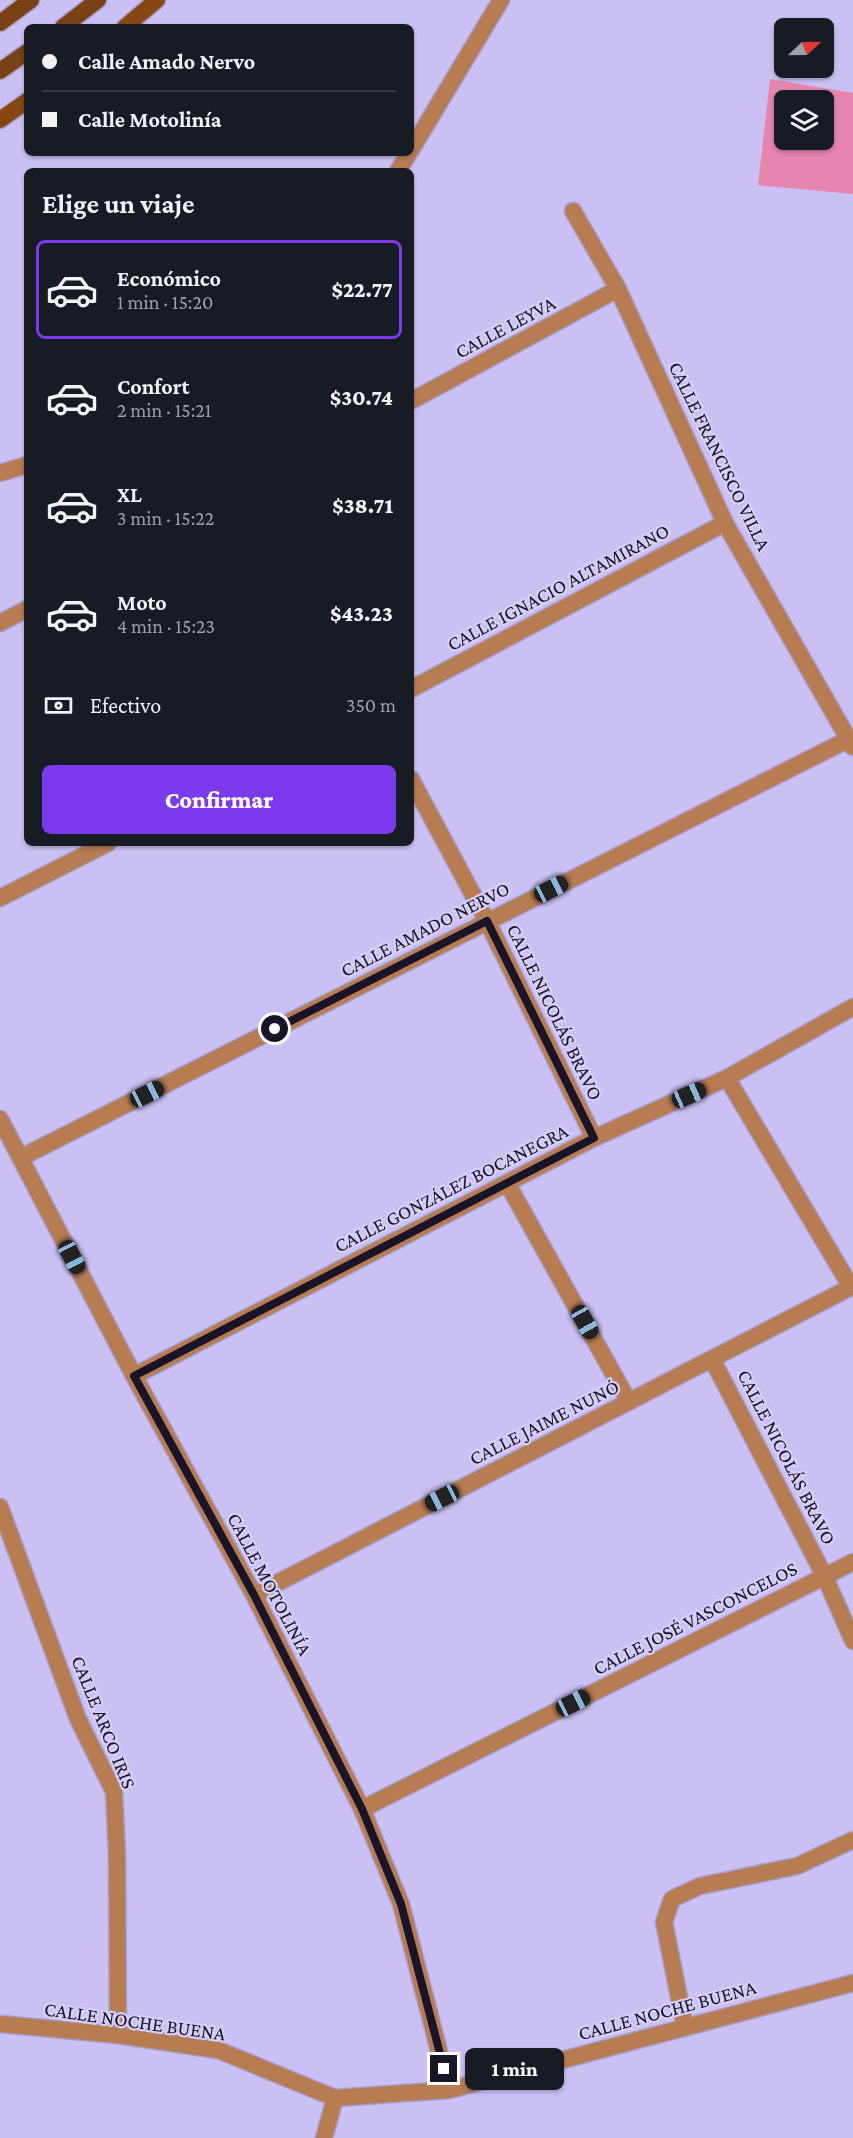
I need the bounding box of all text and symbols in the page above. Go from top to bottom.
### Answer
north arrow [774,18,834,78]
map controls [774,18,834,150]
text: Calle Amado Nervo [78,49,255,74]
button: layers [774,90,834,150]
text: Calle Motolinía [78,107,221,132]
text: Elige un viaje [42,189,195,219]
icon: car [45,263,99,317]
text: Económico [117,266,221,291]
text: $22.77 [332,277,393,302]
text: 1 min · 15:20 [117,291,213,313]
street label: CALLE LEYVA [451,291,559,363]
street label: CALLE FRANCISCO VILLA [665,358,776,555]
icon: car [45,371,99,425]
text: Confort [117,374,190,399]
text: $30.74 [330,385,393,410]
text: 2 min · 15:21 [117,399,211,421]
icon: car [45,479,99,533]
text: XL [117,482,142,507]
text: $38.71 [332,493,393,518]
text: 3 min · 15:22 [117,507,214,529]
street label: CALLE IGNACIO ALTAMIRANO [443,519,673,655]
icon: car [45,587,99,641]
text: Moto [117,590,167,615]
text: $43.23 [330,601,393,626]
text: 4 min · 15:23 [117,615,215,637]
icon: cash [42,689,75,722]
text: Efectivo [90,693,161,718]
text: 350 m [346,694,396,716]
button: Confirmar [42,765,396,834]
car [531,873,571,905]
street label: CALLE AMADO NERVO [337,877,513,981]
street label: CALLE NICOLÁS BRAVO [503,920,607,1104]
route start [261,1015,288,1042]
car [127,1078,167,1110]
car [669,1079,709,1111]
street label: CALLE GONZÁLEZ BOCANEGRA [331,1119,572,1257]
car [56,1237,88,1277]
car [568,1302,602,1342]
street label: CALLE NICOLÁS BRAVO [733,1366,841,1548]
street label: CALLE JAIME NUNÓ [466,1375,623,1470]
car [422,1482,462,1514]
street label: CALLE MOTOLINÍA [223,1509,317,1659]
street label: CALLE JOSÉ VASCONCELOS [589,1557,801,1680]
street label: CALLE ARCO IRIS [67,1652,141,1792]
car [553,1687,593,1719]
street label: CALLE NOCHE BUENA [576,1976,759,2044]
street label: CALLE NOCHE BUENA [43,1997,228,2045]
callout: 1 min [465,2048,564,2090]
route end [430,2055,457,2082]
text: 1 min [491,2058,538,2080]

